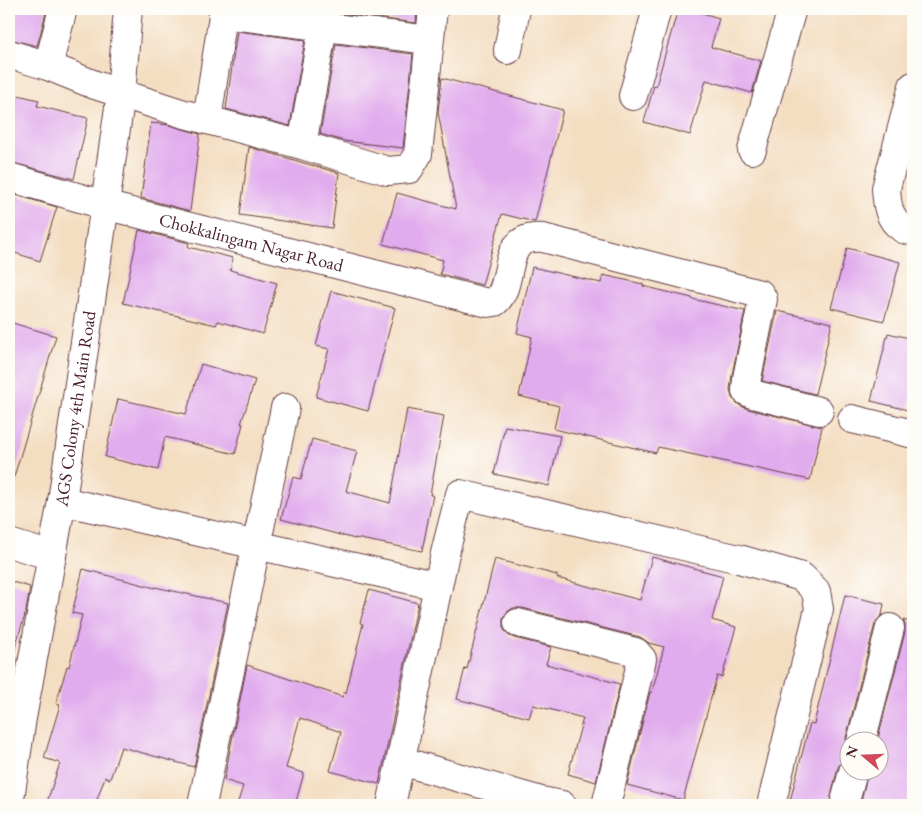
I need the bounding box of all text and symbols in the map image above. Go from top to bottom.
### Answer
street label: Chokkalingam Nagar Road [157,208,347,277]
street label: AGS Colony 4th Main Road [49,308,101,509]
north arrow [840,732,890,782]
text: N [841,743,862,760]

